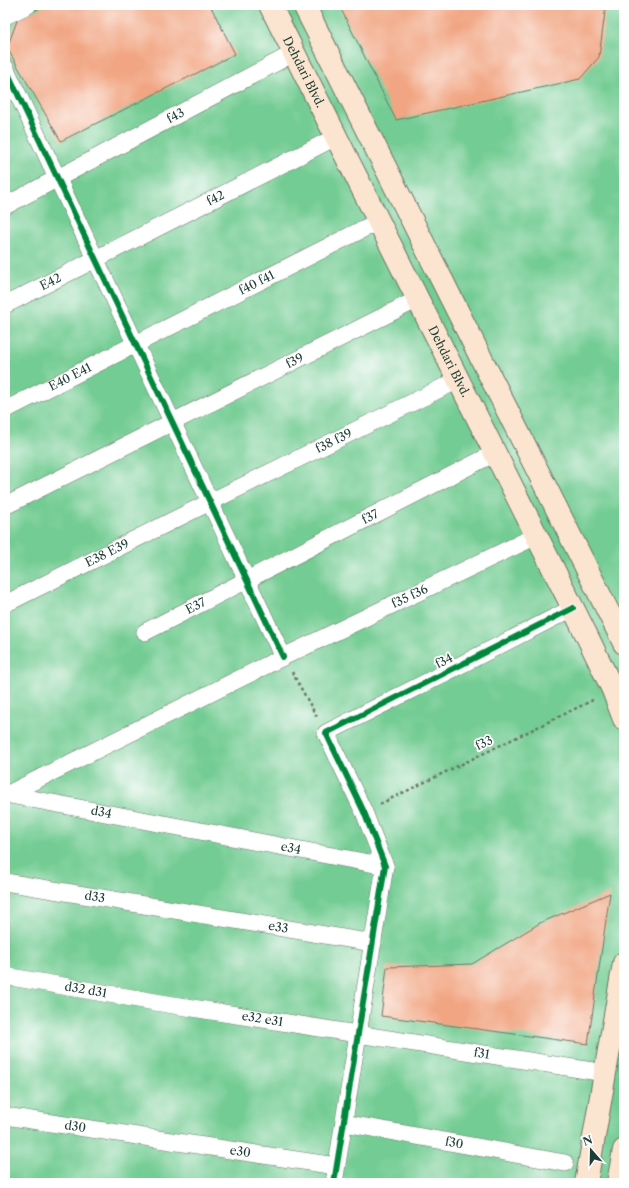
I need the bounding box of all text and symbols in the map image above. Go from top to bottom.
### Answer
street label: Dehdari Blvd. [280,34,328,110]
street label: f43 [164,104,187,126]
street label: f42 [204,187,227,209]
street label: f40 f41 [236,267,277,298]
street label: E42 [37,270,64,293]
street label: Dehdari Blvd. [425,323,474,400]
street label: f39 [283,350,306,371]
street label: E40 E41 [46,359,94,394]
street label: f38 f39 [313,425,355,456]
street label: f37 [359,506,381,527]
street label: E38 E39 [82,536,131,570]
street label: f35 f36 [389,581,430,611]
street label: E37 [183,594,208,617]
street label: f34 [432,650,455,671]
street label: f33 [473,732,495,753]
street label: d34 [90,802,113,821]
street label: e34 [280,838,302,857]
street label: d33 [84,887,106,905]
street label: e33 [267,918,289,936]
street label: d32 d31 [63,978,108,1001]
street label: e32 e31 [241,1008,284,1029]
street label: f31 [473,1044,491,1062]
street label: d30 [64,1117,87,1135]
north arrow [571,1130,611,1170]
text: N [581,1132,595,1149]
street label: f30 [444,1133,465,1151]
street label: e30 [229,1142,252,1160]

